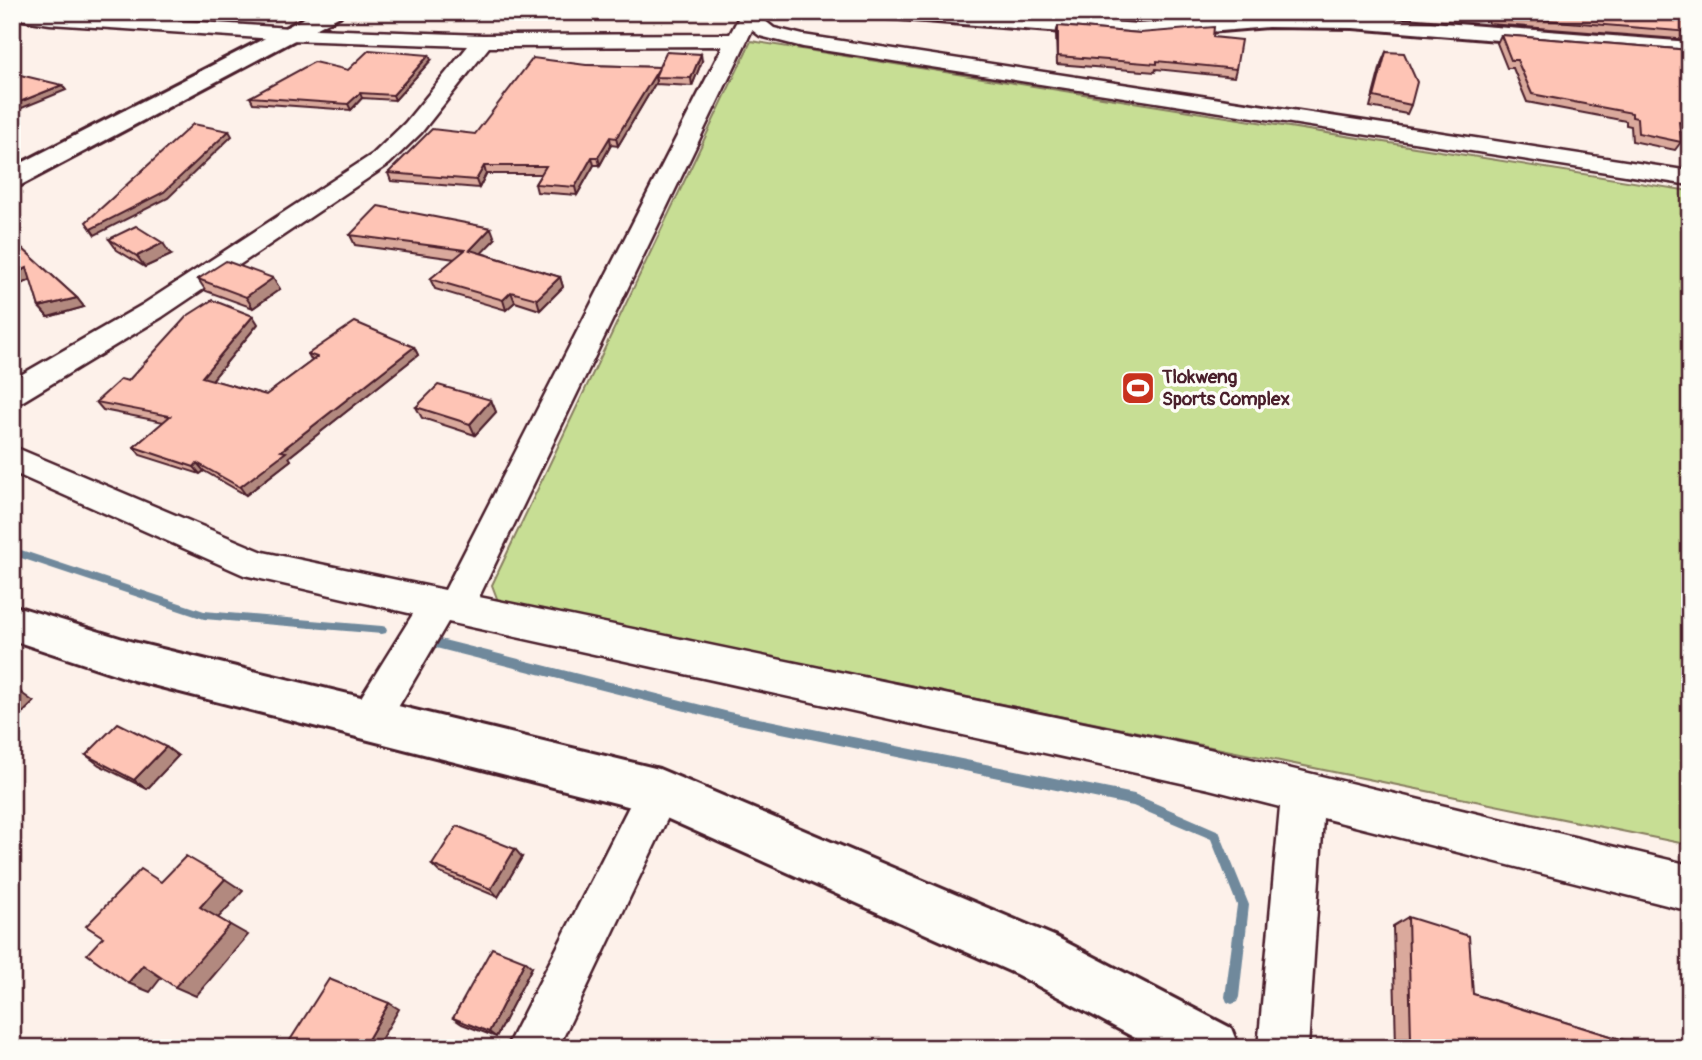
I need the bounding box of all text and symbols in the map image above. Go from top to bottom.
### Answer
place label: Tlokweng Sports Complex [1161,365,1290,411]
sports icon: Tlokweng Sports Complex [1119,369,1157,407]

